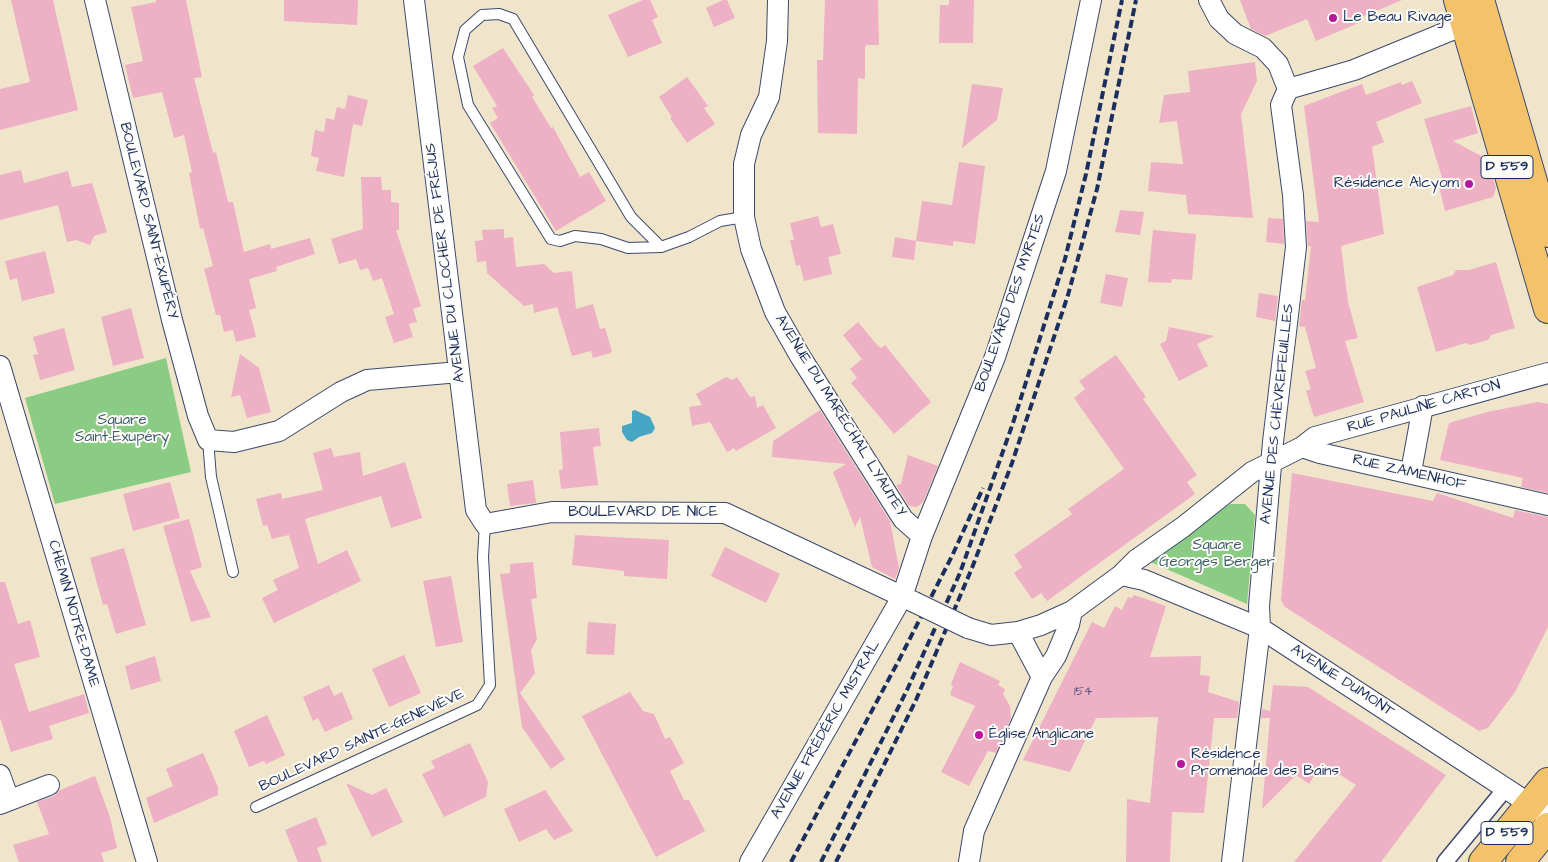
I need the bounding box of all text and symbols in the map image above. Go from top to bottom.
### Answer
place label: Le Beau Rivage [1343,9,1452,27]
marker: Le Beau Rivage [1327,12,1339,24]
street label: BOULEVARD SAINT-EXUPÉRY [115,121,181,321]
street label: AVENUE DU CLOCHER DE FRÉJUS [422,142,470,384]
road number: D 559 [1481,156,1533,178]
place label: Résidence Alcyom [1334,175,1459,193]
marker: Résidence Alcyom [1463,178,1475,190]
street label: BOULEVARD DES MYRTES [972,212,1050,394]
street label: AVENUE DES CHÈVREFEUILLES [1257,303,1299,525]
street label: AVENUE DU MARÉCHAL LYAUTEY [770,312,910,520]
street label: RUE PAULINE CARTON [1345,377,1503,437]
park label: Square Saint-Exupéry [75,412,169,447]
street label: RUE ZAMENHOF [1351,451,1467,495]
street label: BOULEVARD DE NICE [568,504,718,522]
park label: Square Georges Berger [1159,537,1275,572]
street label: CHEMIN NOTRE-DAME [43,538,103,690]
street label: AVENUE FRÉDÉRIC MISTRAL [767,638,885,822]
street label: AVENUE DUMONT [1287,641,1397,721]
house number: 154 [1074,685,1092,699]
street label: BOULEVARD SAINTE-GENEVIÈVE [257,686,467,796]
place label: Église Anglicane [989,726,1094,744]
marker: Église Anglicane [973,729,985,741]
place label: Résidence Promenade des Bains [1191,746,1339,781]
marker: Résidence Promenade des Bains [1175,758,1187,770]
road number: D 559 [1481,821,1533,844]

